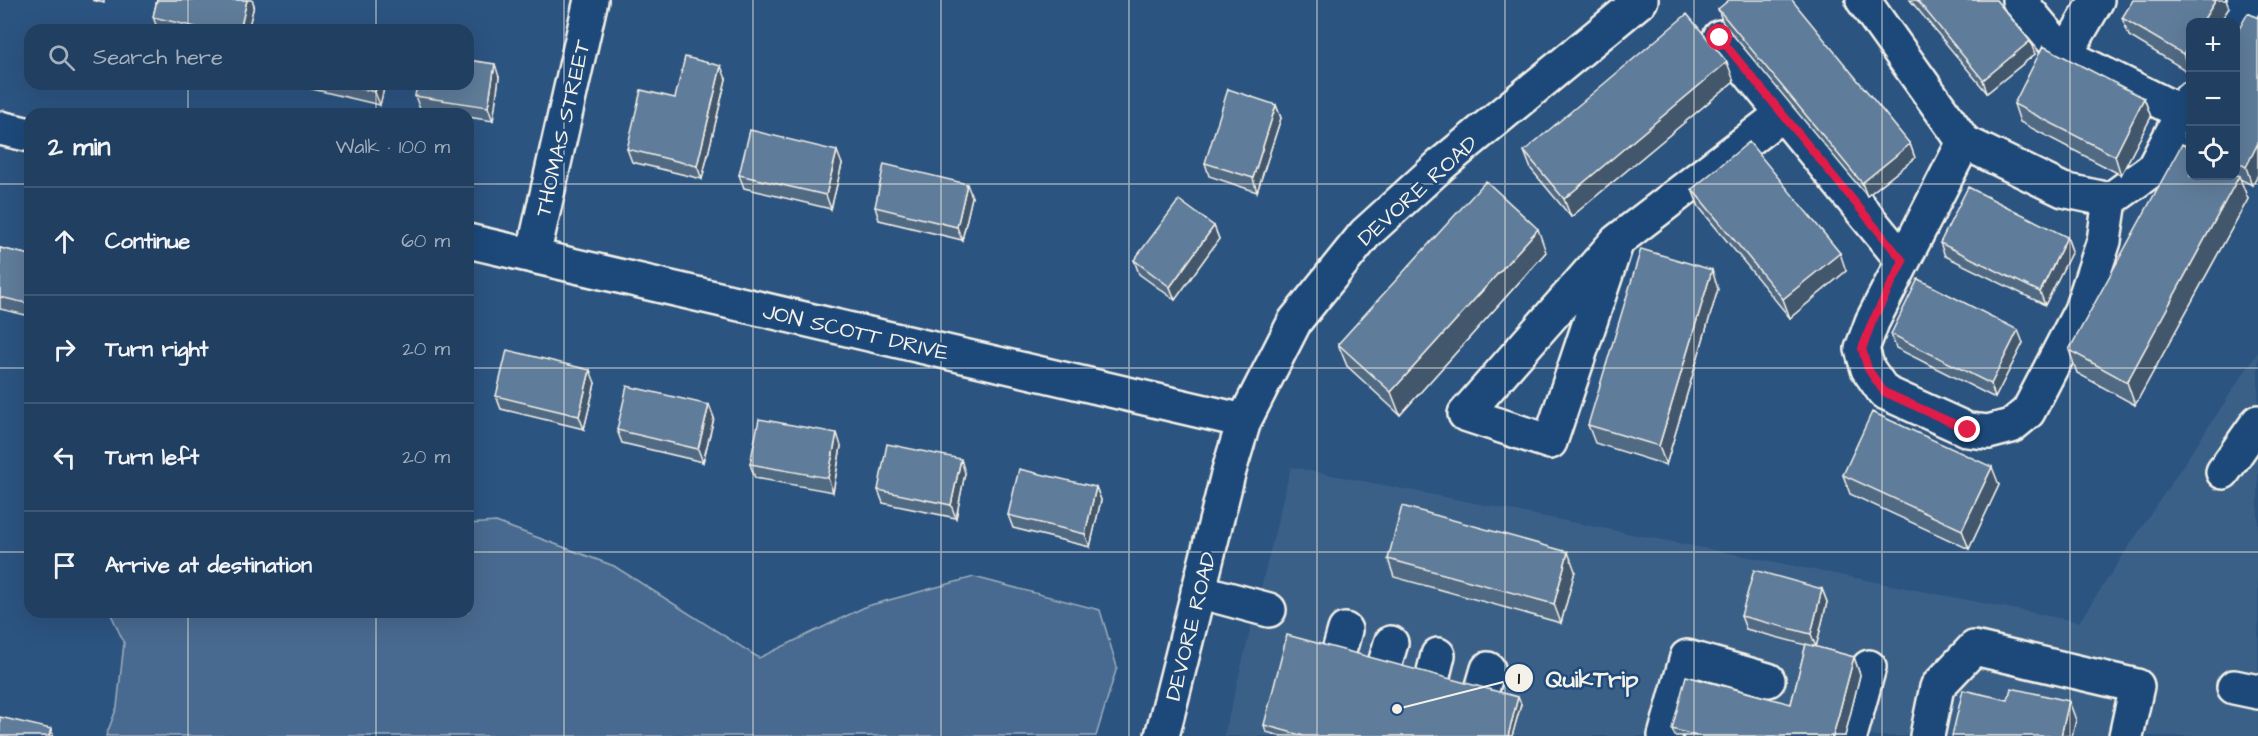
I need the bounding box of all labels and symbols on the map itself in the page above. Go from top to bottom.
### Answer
route start [1706,24,1732,50]
street label: THOMAS STREET [528,37,599,220]
street label: DEVORE ROAD [1351,129,1485,254]
street label: JON SCOTT DRIVE [760,296,952,369]
route end [1954,416,1980,442]
street label: DEVORE ROAD [1158,549,1225,704]
callout: QuikTrip [1504,657,1651,699]
text: QuikTrip [1546,663,1639,697]
text: 1 [1518,666,1521,691]

